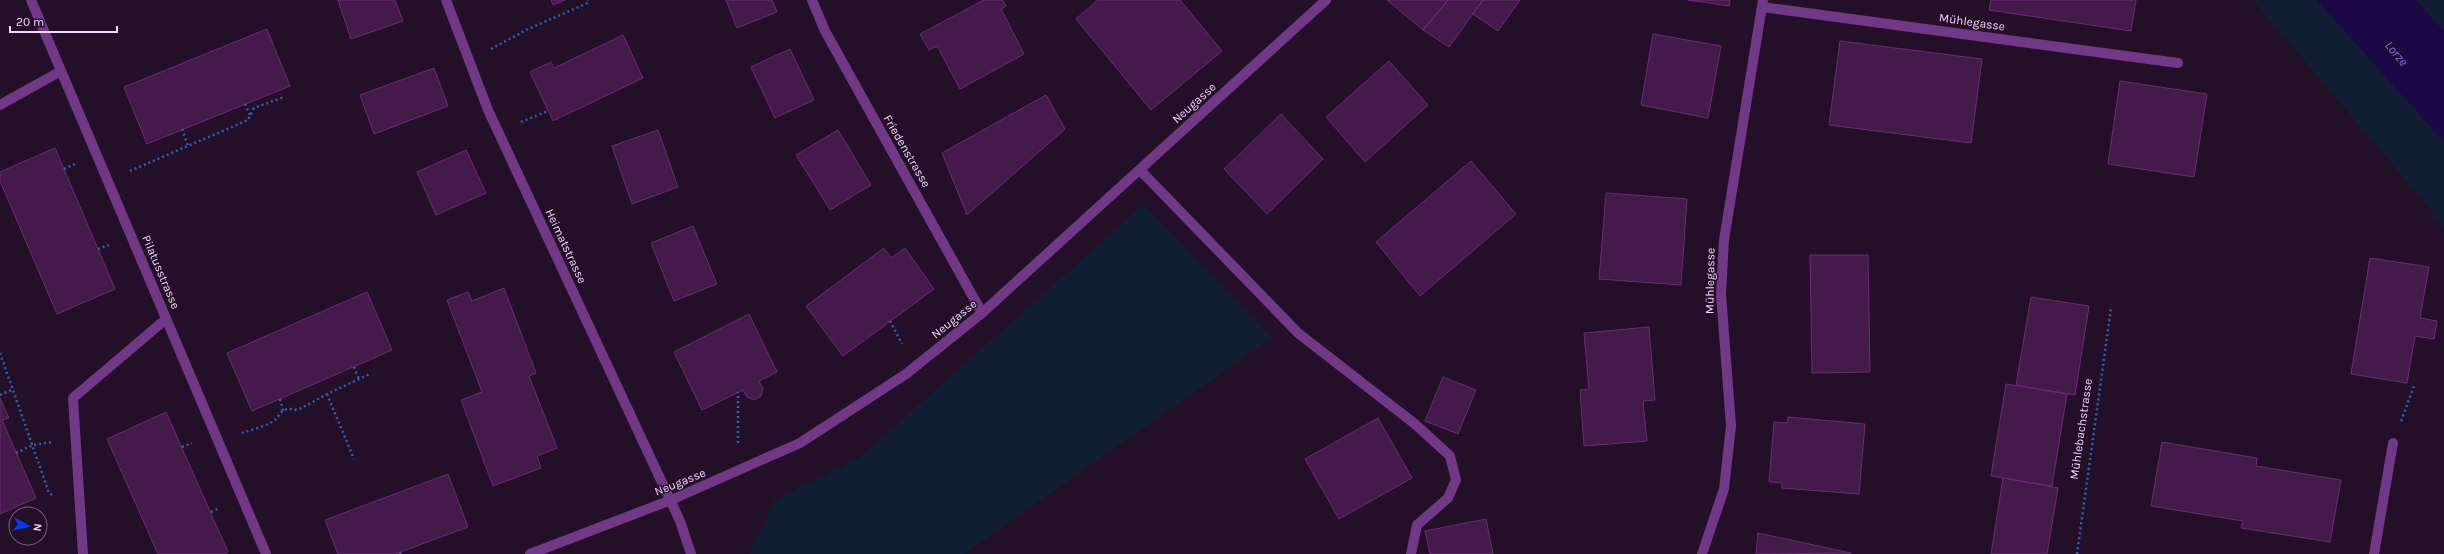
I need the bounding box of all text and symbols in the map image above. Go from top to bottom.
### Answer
scale bar [10,8,117,34]
street label: Mühlegasse [1938,10,2006,34]
text: 20 m [16,15,44,29]
water label: Lorze [2382,38,2411,69]
street label: Neugasse [1169,80,1219,126]
street label: Friedenstrasse [881,112,933,190]
street label: Heimatstrasse [543,206,589,286]
street label: Pilatusstrasse [139,233,183,311]
street label: Mühlegasse [1702,248,1718,314]
street label: Neugasse [929,297,979,341]
street label: Mühlebachstrasse [2067,378,2095,480]
street label: Neugasse [652,465,708,499]
north arrow [8,506,48,546]
text: N [30,523,44,532]

